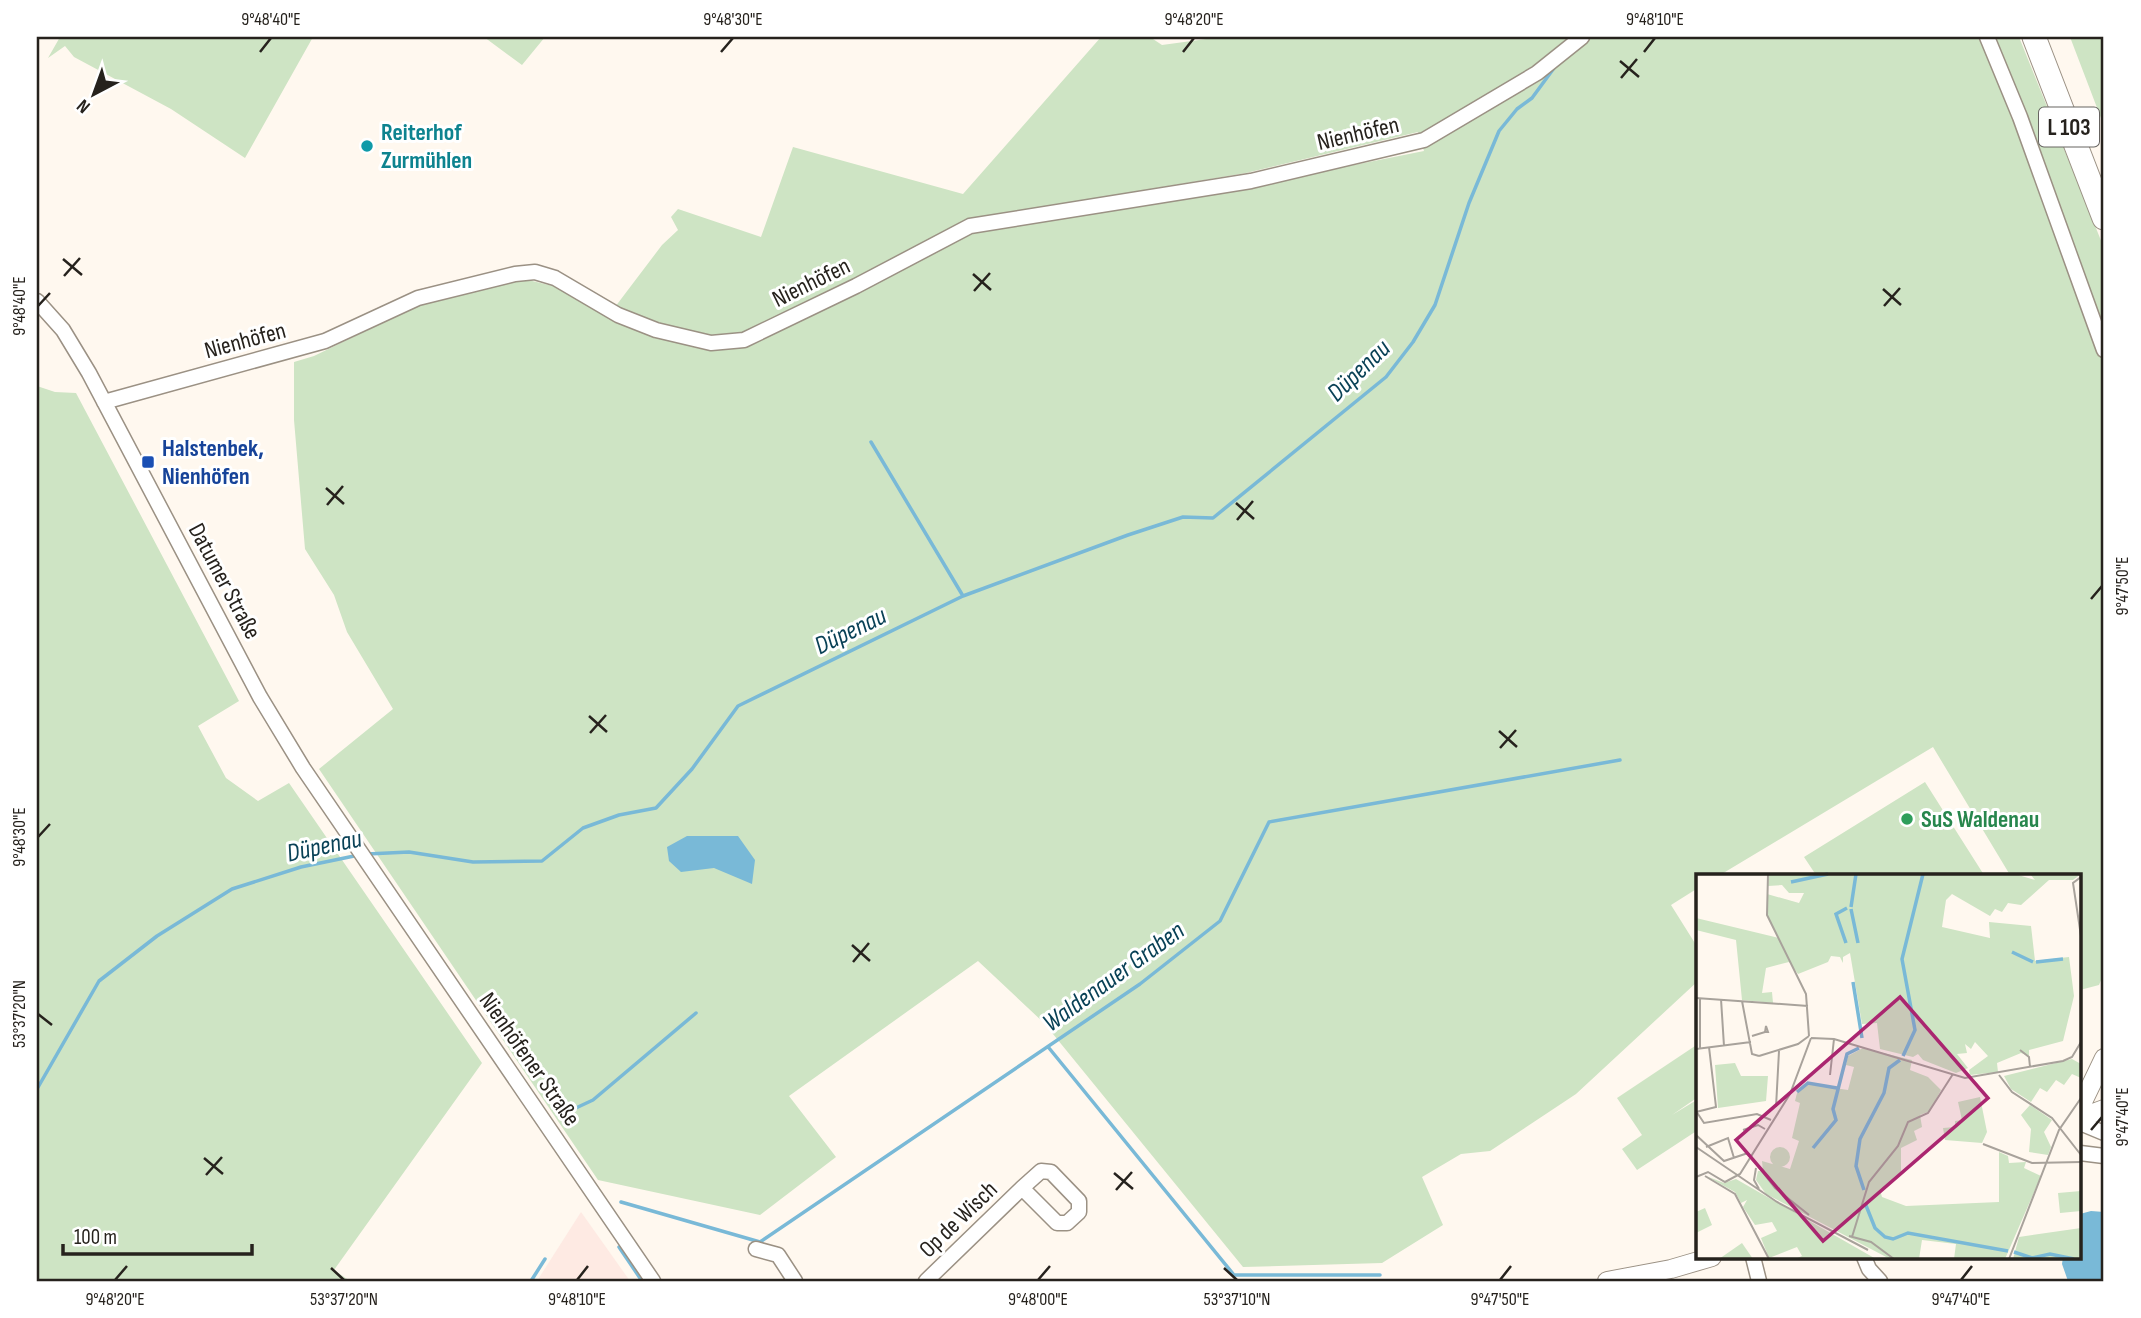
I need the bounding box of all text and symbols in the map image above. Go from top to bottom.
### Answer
text: 9°48'40"E [241,9,301,30]
text: 9°48'30"E [703,9,763,30]
text: 9°48'20"E [1164,9,1224,30]
text: 9°48'10"E [1626,9,1684,30]
north arrow [60,60,130,130]
text: N [72,94,95,118]
road number: L 103 [2039,108,2099,146]
street label: Nienhöfen [1314,110,1402,157]
place label: Reiterhof Zurmühlen [381,118,472,175]
marker: Reiterhof Zurmühlen [359,138,375,154]
street label: Nienhöfen [768,251,855,314]
text: 9°48'40"E [9,276,30,336]
street label: Nienhöfen [201,316,289,365]
water label: Düpenau [1321,333,1397,409]
place label: Halstenbek, Nienhöfen [162,434,264,491]
marker: Halstenbek, Nienhöfen [140,454,156,470]
street label: Datumer Straße [182,518,267,644]
text: 9°47'50"E [2112,557,2133,615]
water label: Düpenau [810,601,892,662]
place label: SuS Waldenau [1921,805,2039,834]
text: 9°48'30"E [9,807,30,867]
marker: SuS Waldenau [1899,811,1915,827]
water label: Düpenau [284,823,365,870]
inset map [1696,874,2082,1258]
water label: Waldenauer Graben [1037,915,1191,1039]
text: 53°37'20"N [9,980,30,1048]
street label: Nienhöfener Straße [473,987,586,1132]
text: 9°47'40"E [2112,1087,2133,1147]
street label: Op de Wisch [913,1175,1004,1264]
scale bar [63,1213,252,1257]
text: 100 m [74,1225,117,1250]
text: 9°48'20"E [85,1289,145,1310]
text: 53°37'20"N [310,1289,378,1310]
text: 9°48'10"E [548,1289,606,1310]
text: 9°48'00"E [1008,1289,1068,1310]
text: 53°37'10"N [1204,1289,1270,1310]
text: 9°47'50"E [1471,1289,1529,1310]
text: 9°47'40"E [1931,1289,1991,1310]

